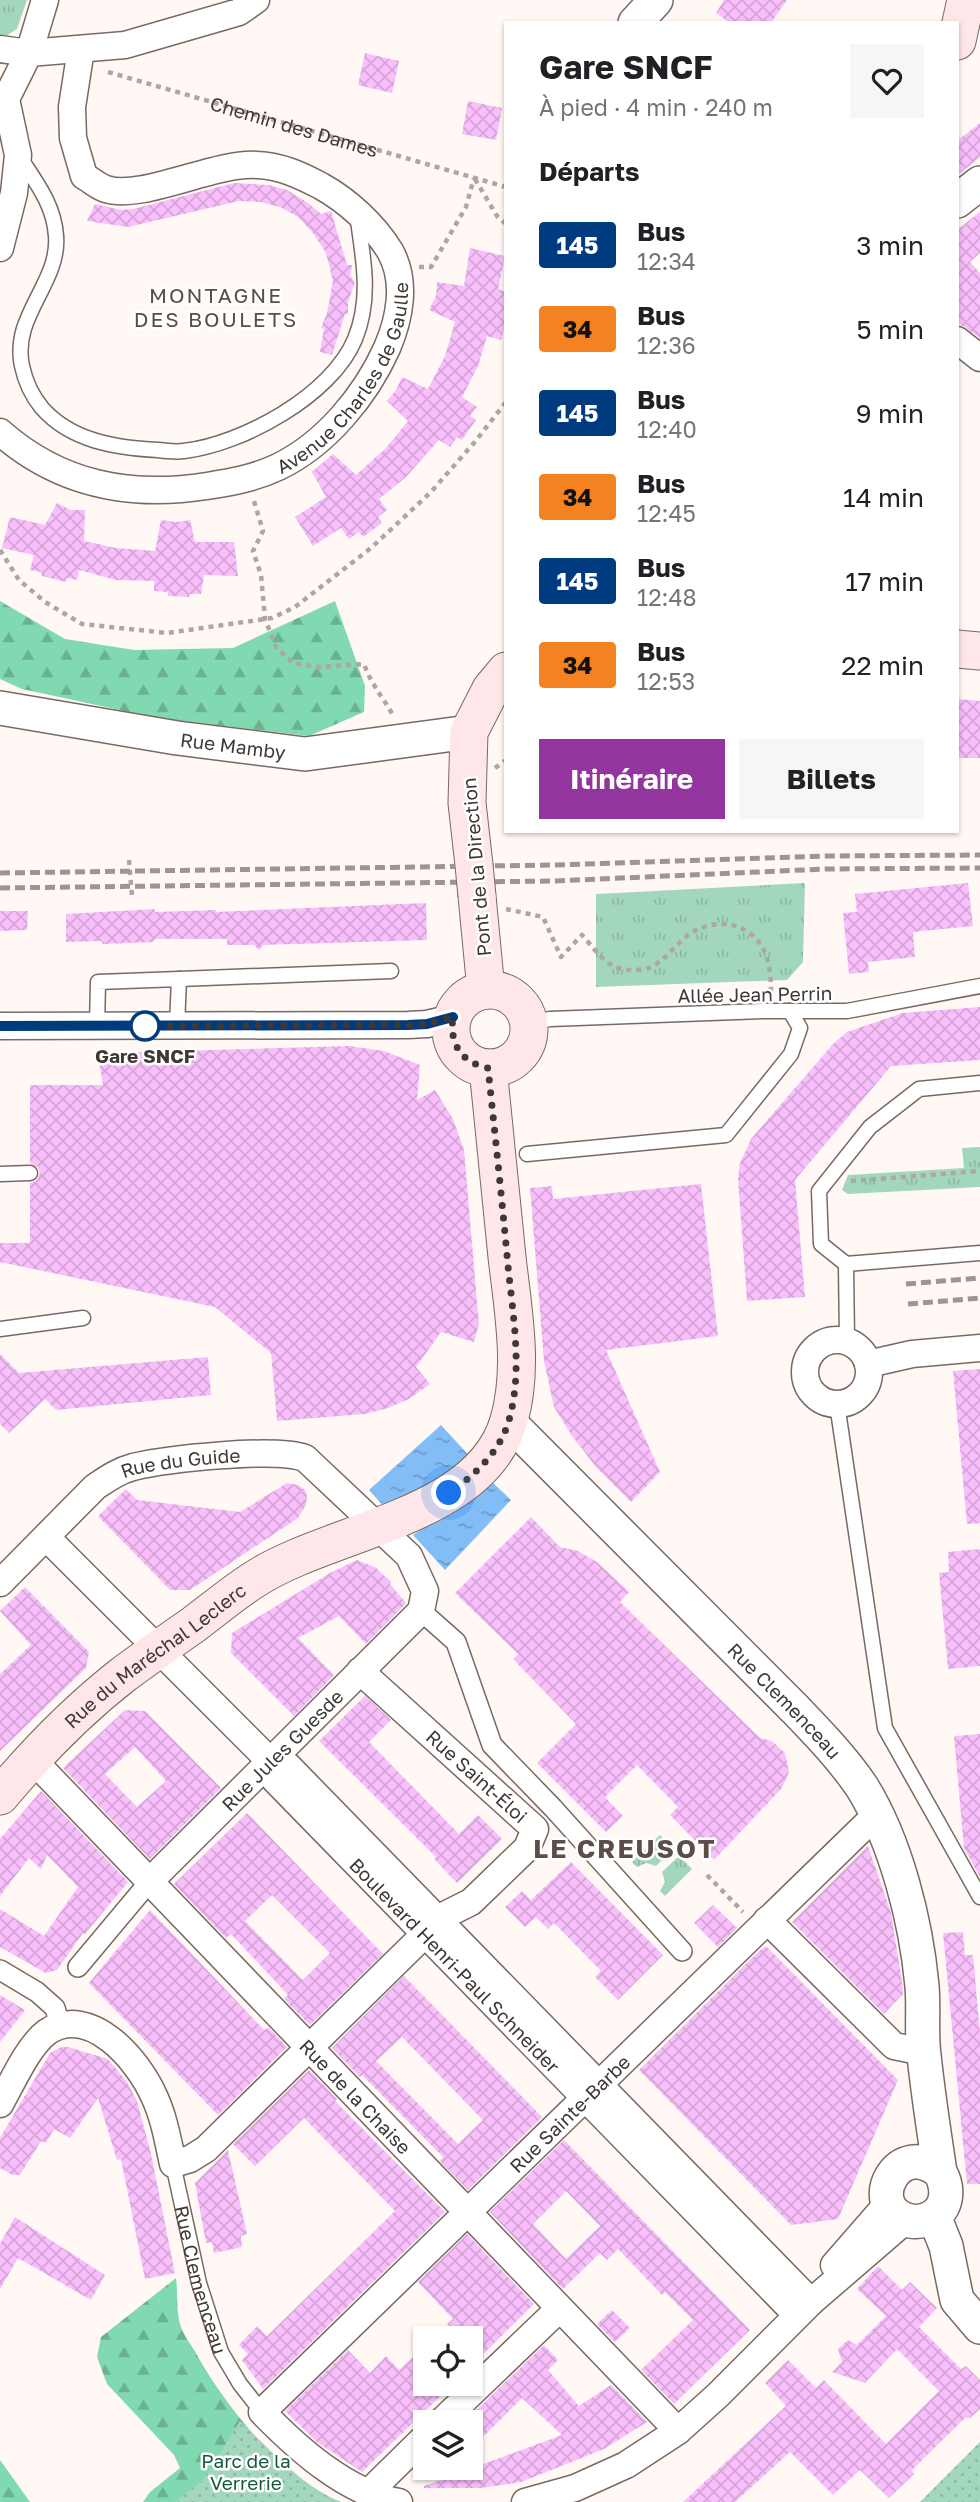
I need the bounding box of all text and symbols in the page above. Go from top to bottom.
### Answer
button: heart [850,44,924,118]
text: Gare SNCF [539,47,713,86]
street label: Chemin des Dames [208,91,381,161]
text: À pied · 4 min · 240 m [539,93,773,121]
text: Départs [539,156,640,187]
text: Bus [637,216,685,247]
text: 145 [557,230,599,259]
text: 3 min [856,230,924,261]
text: 12:34 [637,247,696,275]
district label: MONTAGNE DES BOULETS [134,282,298,332]
street label: Avenue Charles de Gaulle [272,282,412,478]
text: Bus [637,300,685,331]
text: 34 [563,314,592,343]
text: 5 min [856,314,924,345]
text: 12:36 [637,331,696,359]
text: Bus [637,384,685,415]
text: 145 [557,398,599,427]
text: 9 min [856,398,924,429]
text: 12:40 [637,415,697,443]
text: Bus [637,468,685,499]
text: 34 [563,482,592,511]
text: 14 min [843,482,924,513]
text: 12:45 [637,499,696,527]
text: Bus [637,552,685,583]
text: 145 [557,566,599,595]
text: 17 min [845,566,924,597]
text: 12:48 [637,583,696,611]
text: Bus [637,636,685,667]
text: 34 [563,650,592,679]
text: 22 min [841,650,924,681]
text: 12:53 [637,667,695,695]
street label: Rue Mamby [179,727,287,763]
button: Itinéraire [539,739,725,819]
button: Billets [739,739,924,819]
street label: Pont de la Direction [457,777,495,957]
street label: Allée Jean Perrin [677,981,833,1007]
marker: Gare SNCF [130,1011,160,1041]
place label: Gare SNCF [95,1044,195,1067]
street label: Rue du Guide [117,1443,241,1482]
your location [431,1475,466,1510]
street label: Rue du Maréchal Leclerc [59,1578,250,1732]
street label: Rue Clemenceau [724,1637,847,1763]
street label: Rue Jules Guesde [216,1684,348,1816]
street label: Rue Saint-Éloi [422,1725,532,1827]
district label: LE CREUSOT [533,1833,717,1864]
street label: Boulevard Henri-Paul Schneider [345,1853,566,2077]
street label: Rue de la Chaise [295,2034,416,2158]
street label: Rue Sainte-Barbe [504,2050,634,2177]
street label: Rue Clemenceau [171,2203,232,2357]
map controls [413,2326,483,2480]
button: locate [413,2326,483,2396]
button: layers [413,2410,483,2480]
park label: Parc de la Verrerie [201,2449,291,2494]

